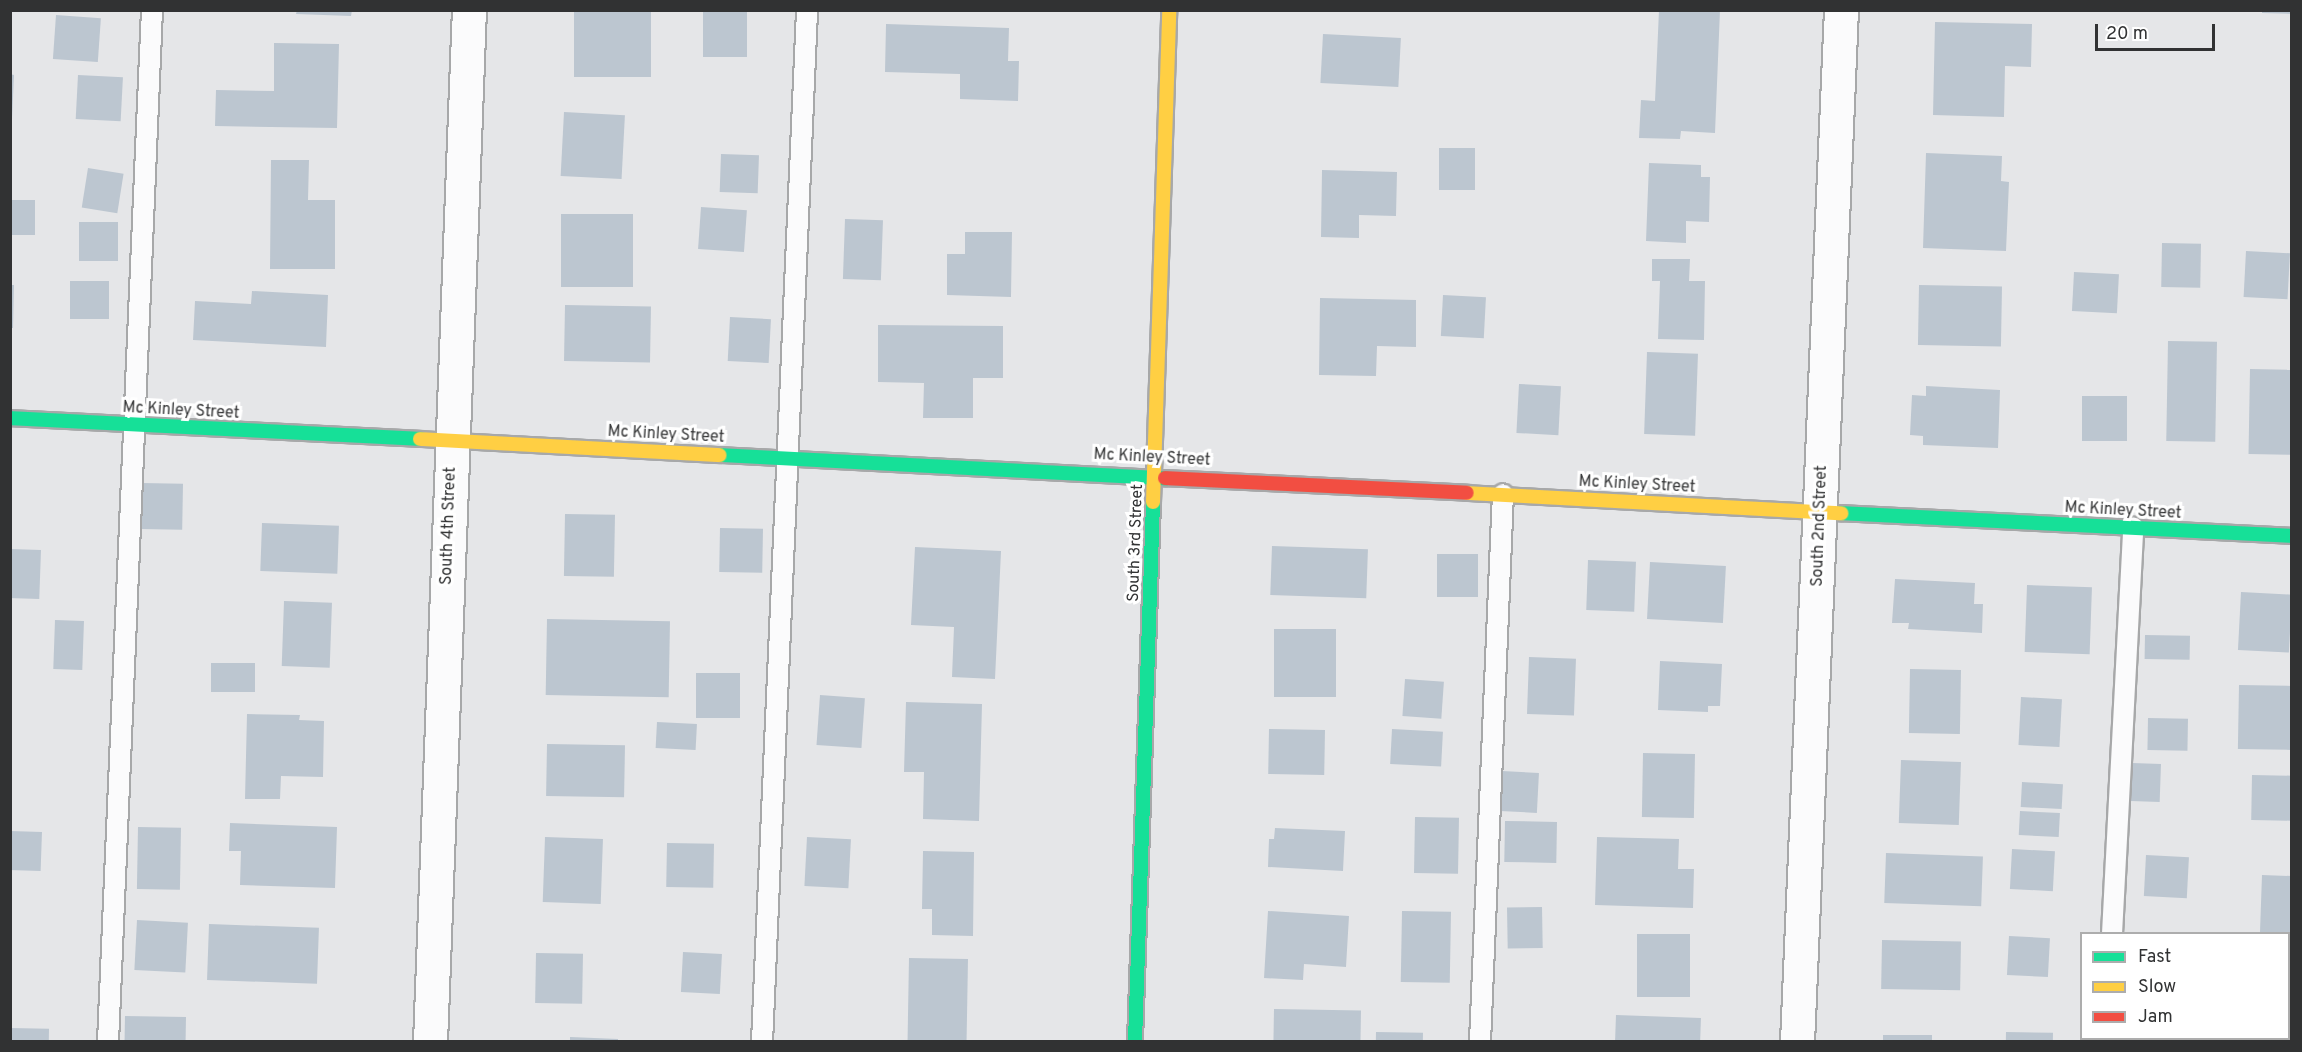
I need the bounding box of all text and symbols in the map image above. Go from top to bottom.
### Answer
scale bar [2098,12,2218,50]
text: 20 m [2106,23,2148,46]
street label: Mc Kinley Street [122,398,240,424]
street label: Mc Kinley Street [607,422,725,448]
street label: Mc Kinley Street [1093,445,1211,471]
street label: South 2nd Street [1808,465,1832,587]
street label: South 4th Street [437,467,461,585]
street label: Mc Kinley Street [1578,472,1696,498]
street label: South 3rd Street [1124,484,1148,602]
street label: Mc Kinley Street [2064,498,2182,524]
legend [2080,932,2290,1040]
text: Fast [2138,946,2171,969]
text: Slow [2138,976,2176,999]
text: Jam [2138,1006,2173,1029]

